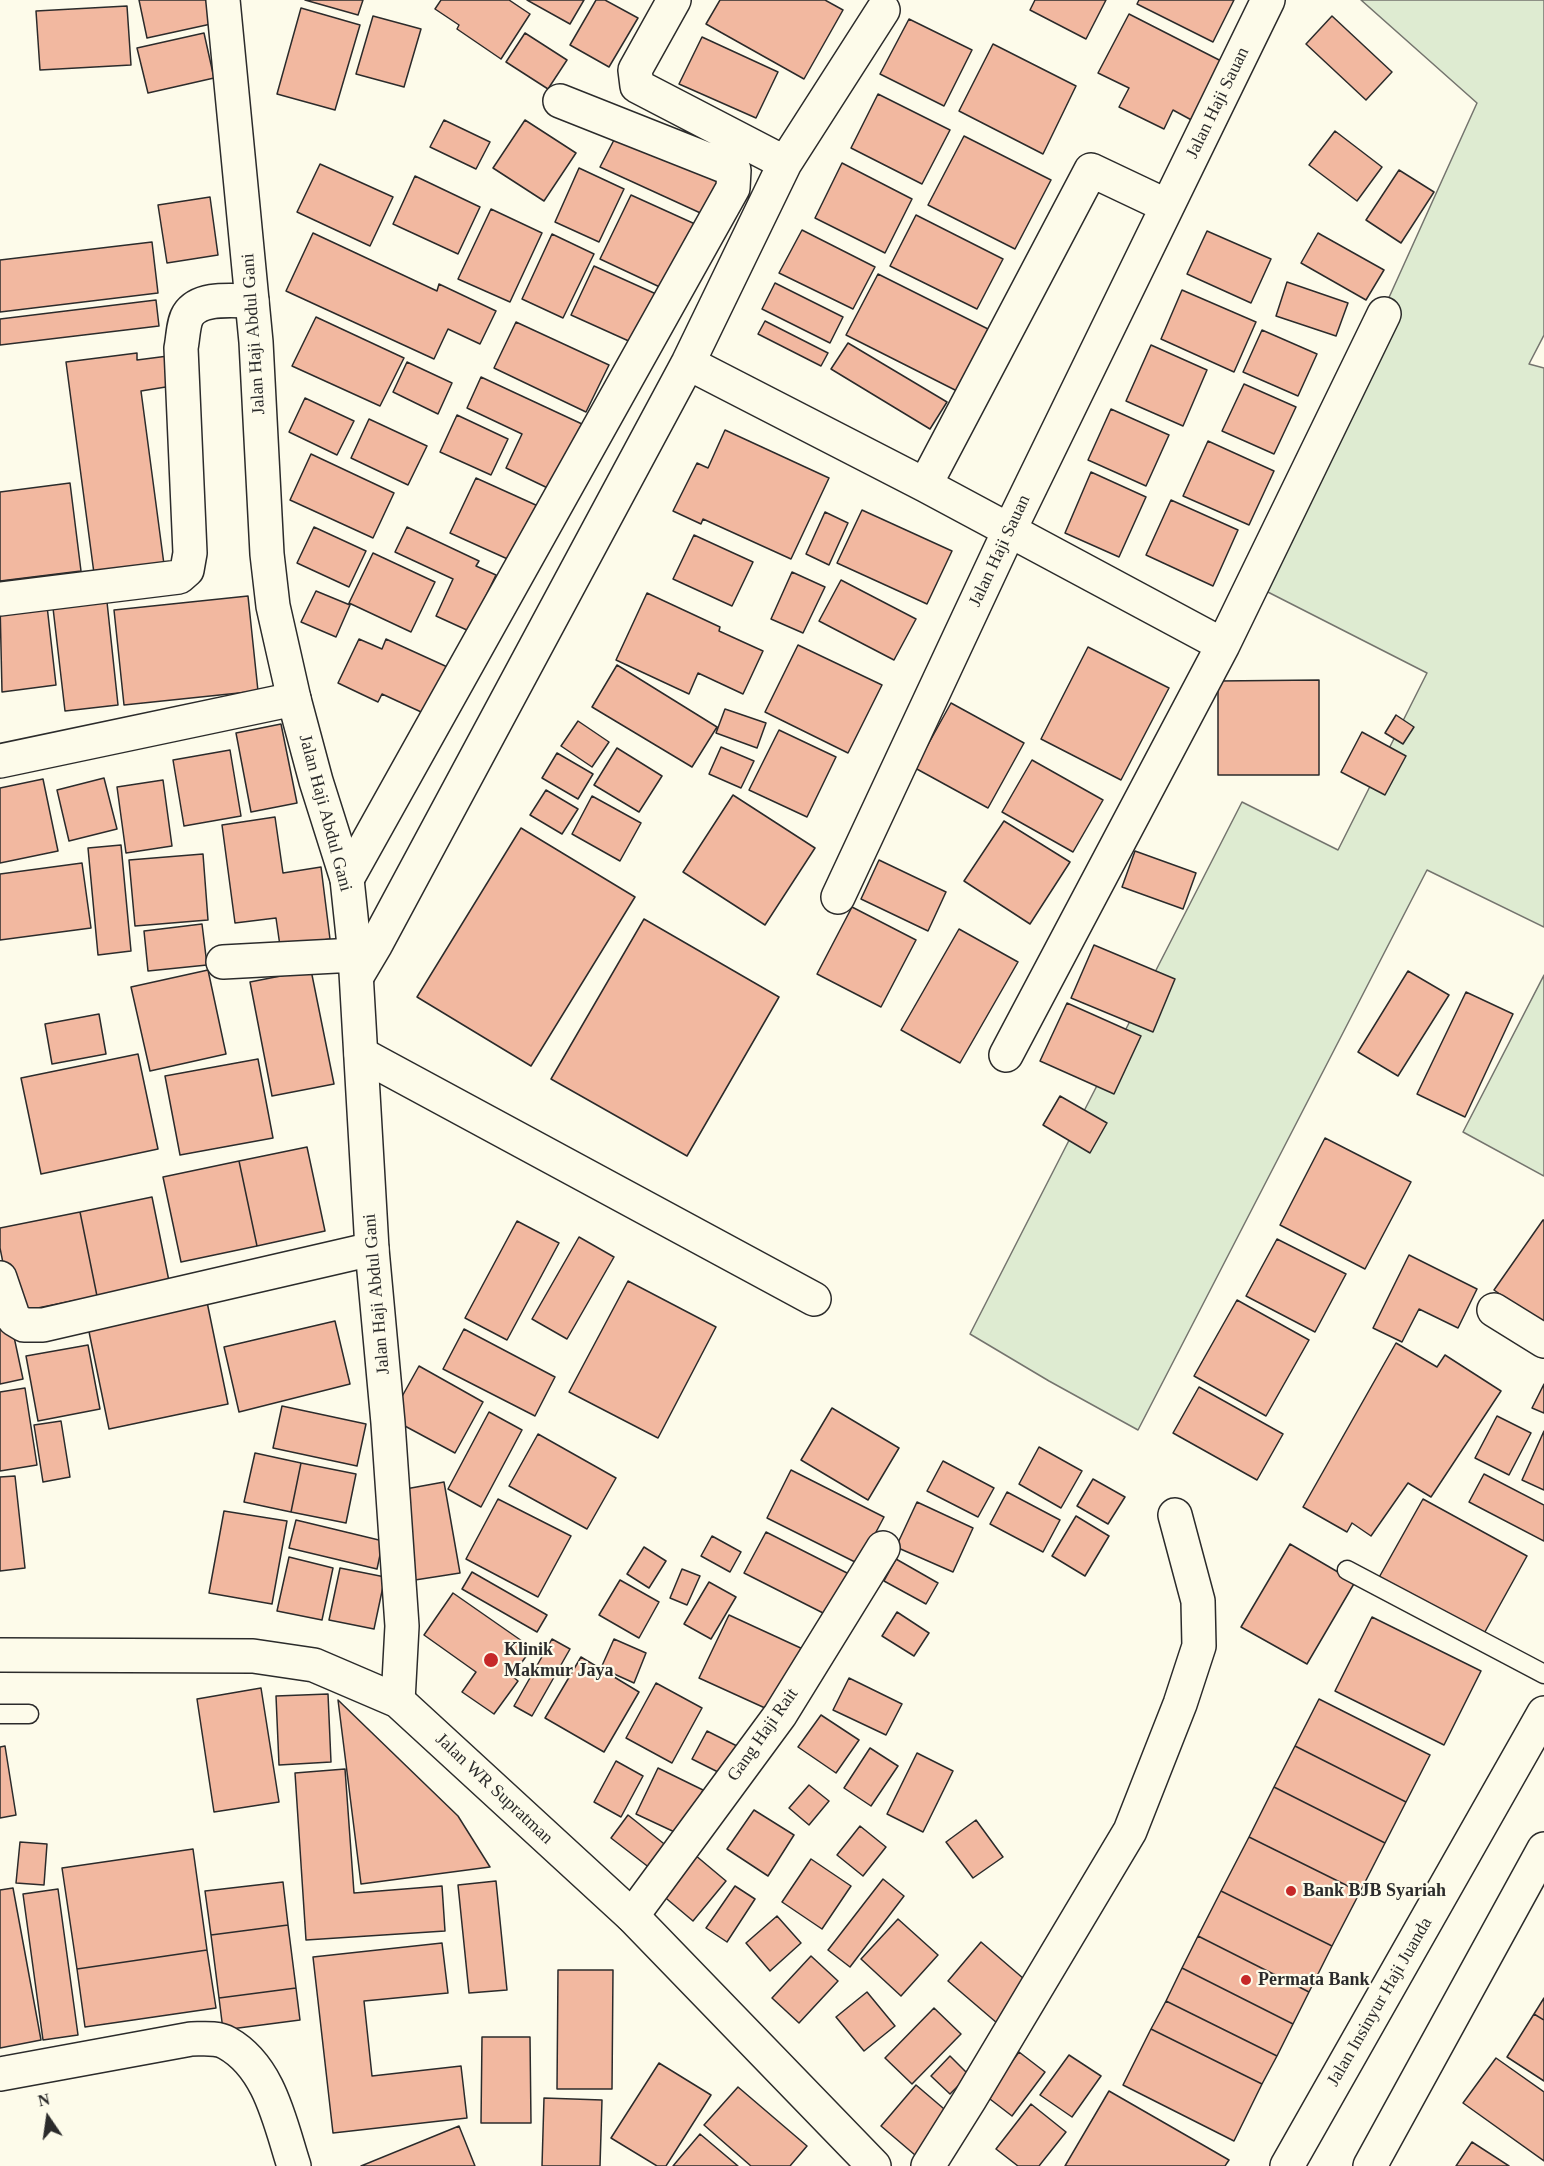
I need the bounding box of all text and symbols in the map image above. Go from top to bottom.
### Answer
street label: Jalan Haji Sauan [1182,44,1254,162]
street label: Jalan Haji Abdul Gani [238,253,270,415]
street label: Jalan Haji Sauan [965,492,1035,610]
street label: Jalan Haji Abdul Gani [294,732,356,894]
street label: Jalan Haji Abdul Gani [359,1213,395,1375]
place label: Klinik Makmur Jaya [504,1639,613,1682]
marker: Klinik Makmur Jaya [482,1651,500,1669]
street label: Gang Haji Rait [723,1684,803,1786]
street label: Jalan WR Supratman [431,1729,557,1849]
place label: Bank BJB Syariah [1303,1880,1446,1902]
marker: Bank BJB Syariah [1284,1884,1298,1898]
street label: Jalan Insinyur Haji Juanda [1323,1914,1437,2090]
place label: Permata Bank [1258,1969,1369,1991]
marker: Permata Bank [1239,1973,1253,1987]
north arrow [18,2088,78,2148]
text: N [36,2090,51,2110]

